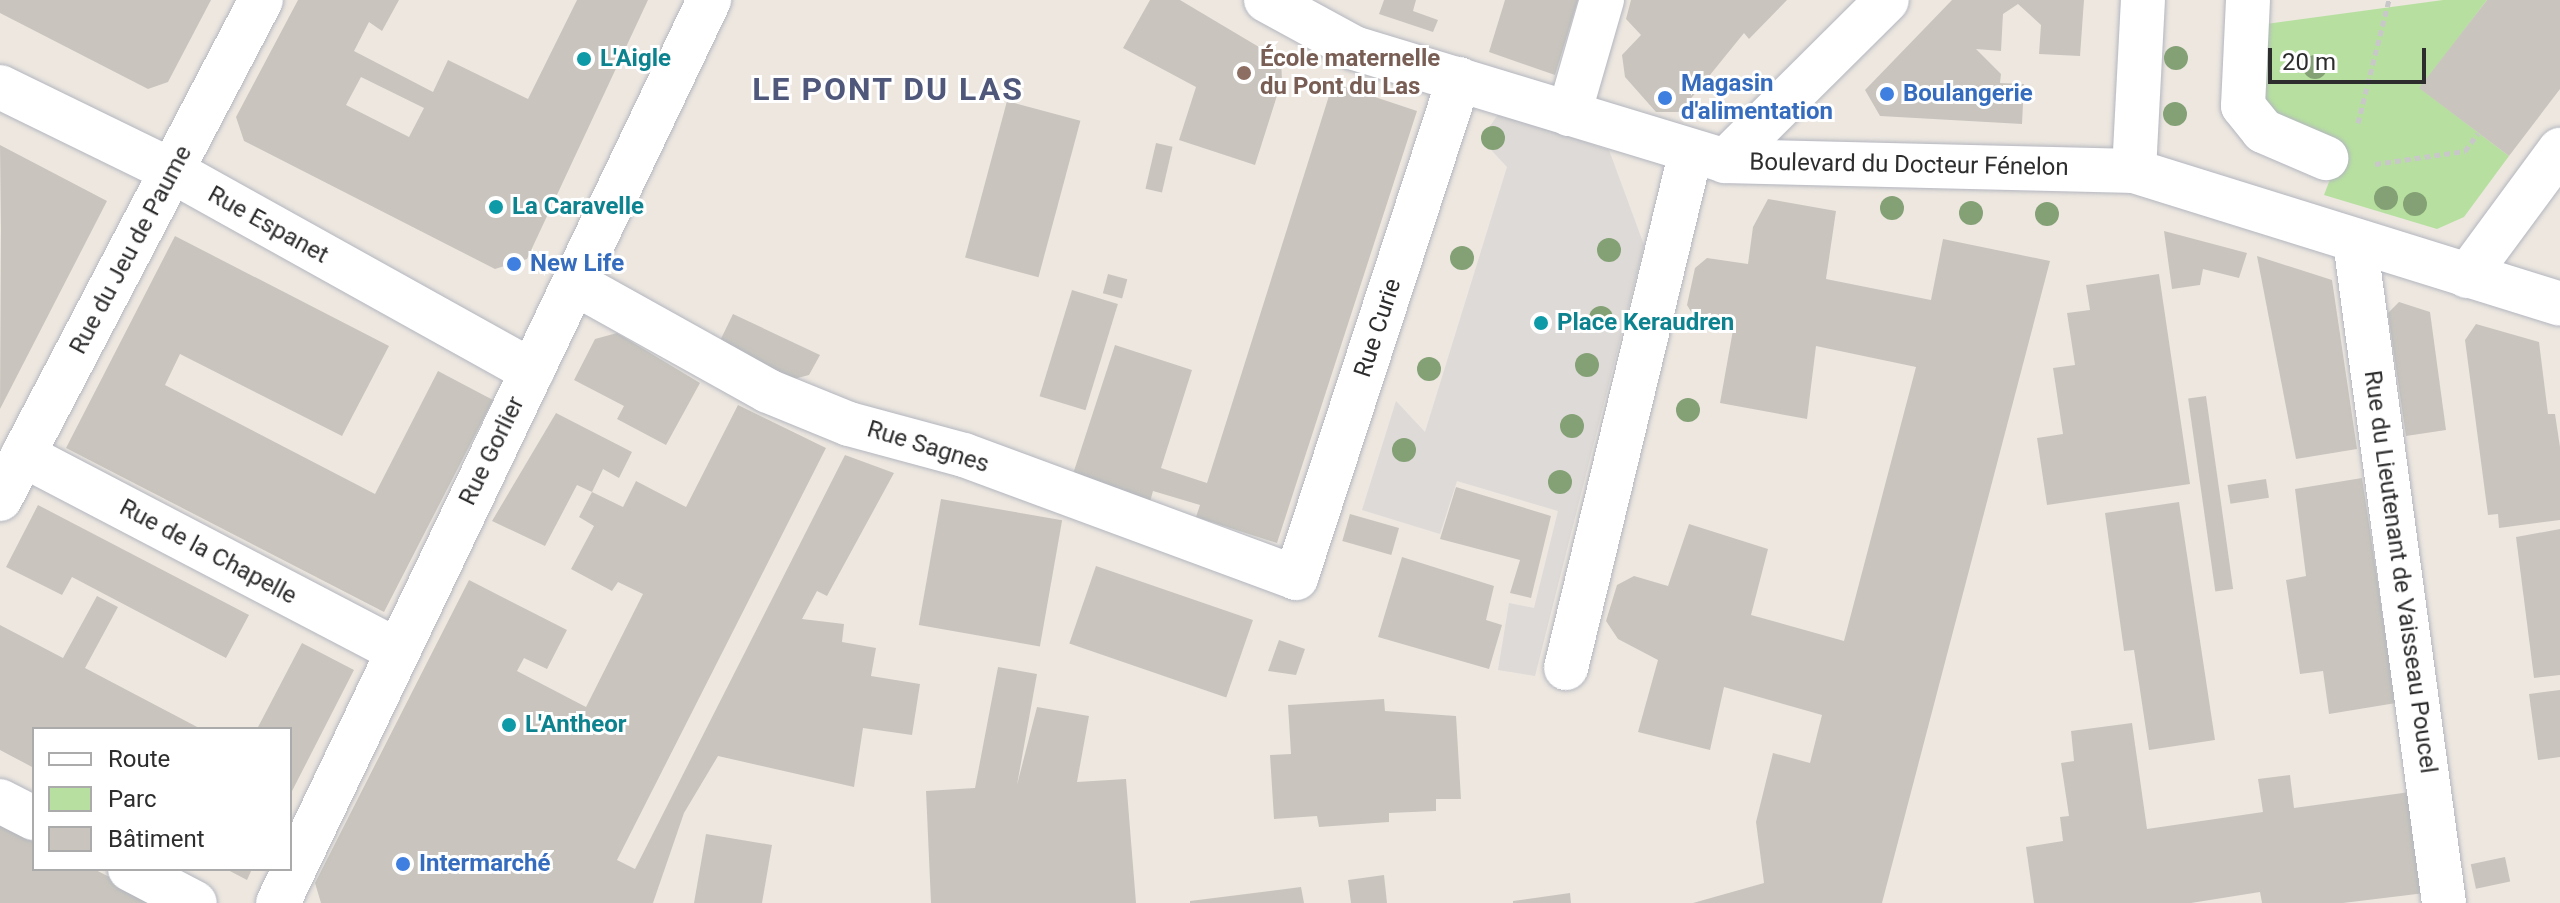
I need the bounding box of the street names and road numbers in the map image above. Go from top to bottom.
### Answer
street label: Rue du Jeu de Paume [64,141,198,359]
street label: Boulevard du Docteur Fénelon [1749,148,2069,182]
street label: Rue Espanet [203,180,333,270]
street label: Rue Curie [1349,275,1407,381]
street label: Rue du Lieutenant de Vaisseau Poucel [2357,369,2443,775]
street label: Rue Gorlier [453,392,531,510]
street label: Rue Sagnes [864,415,992,479]
street label: Rue de la Chapelle [115,493,301,611]

